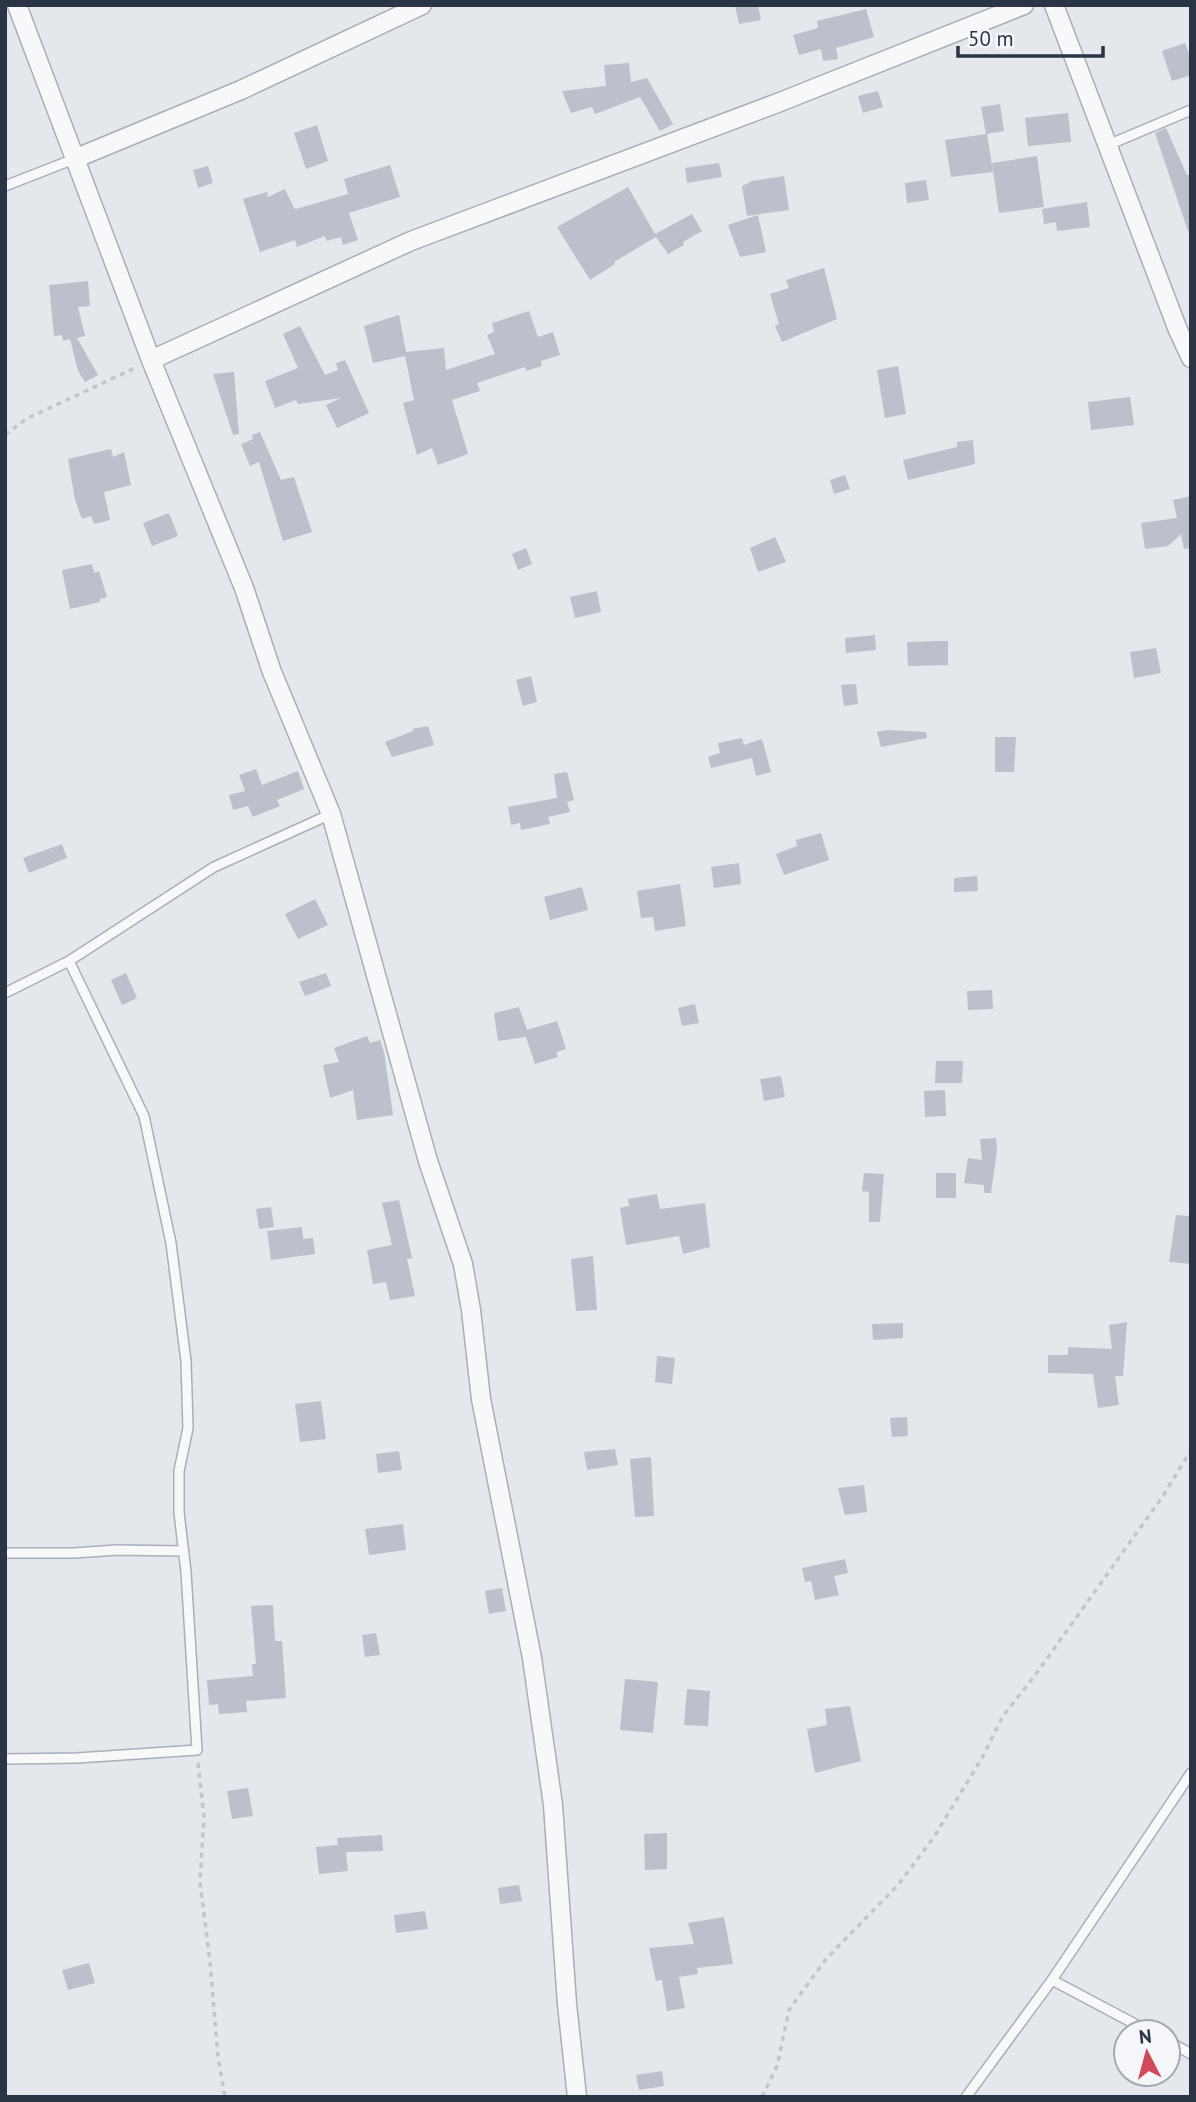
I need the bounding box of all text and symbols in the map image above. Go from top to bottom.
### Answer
scale bar [958,14,1103,58]
text: 50 m [968,25,1014,52]
north arrow [1112,2018,1182,2088]
text: N [1138,2024,1153,2049]

